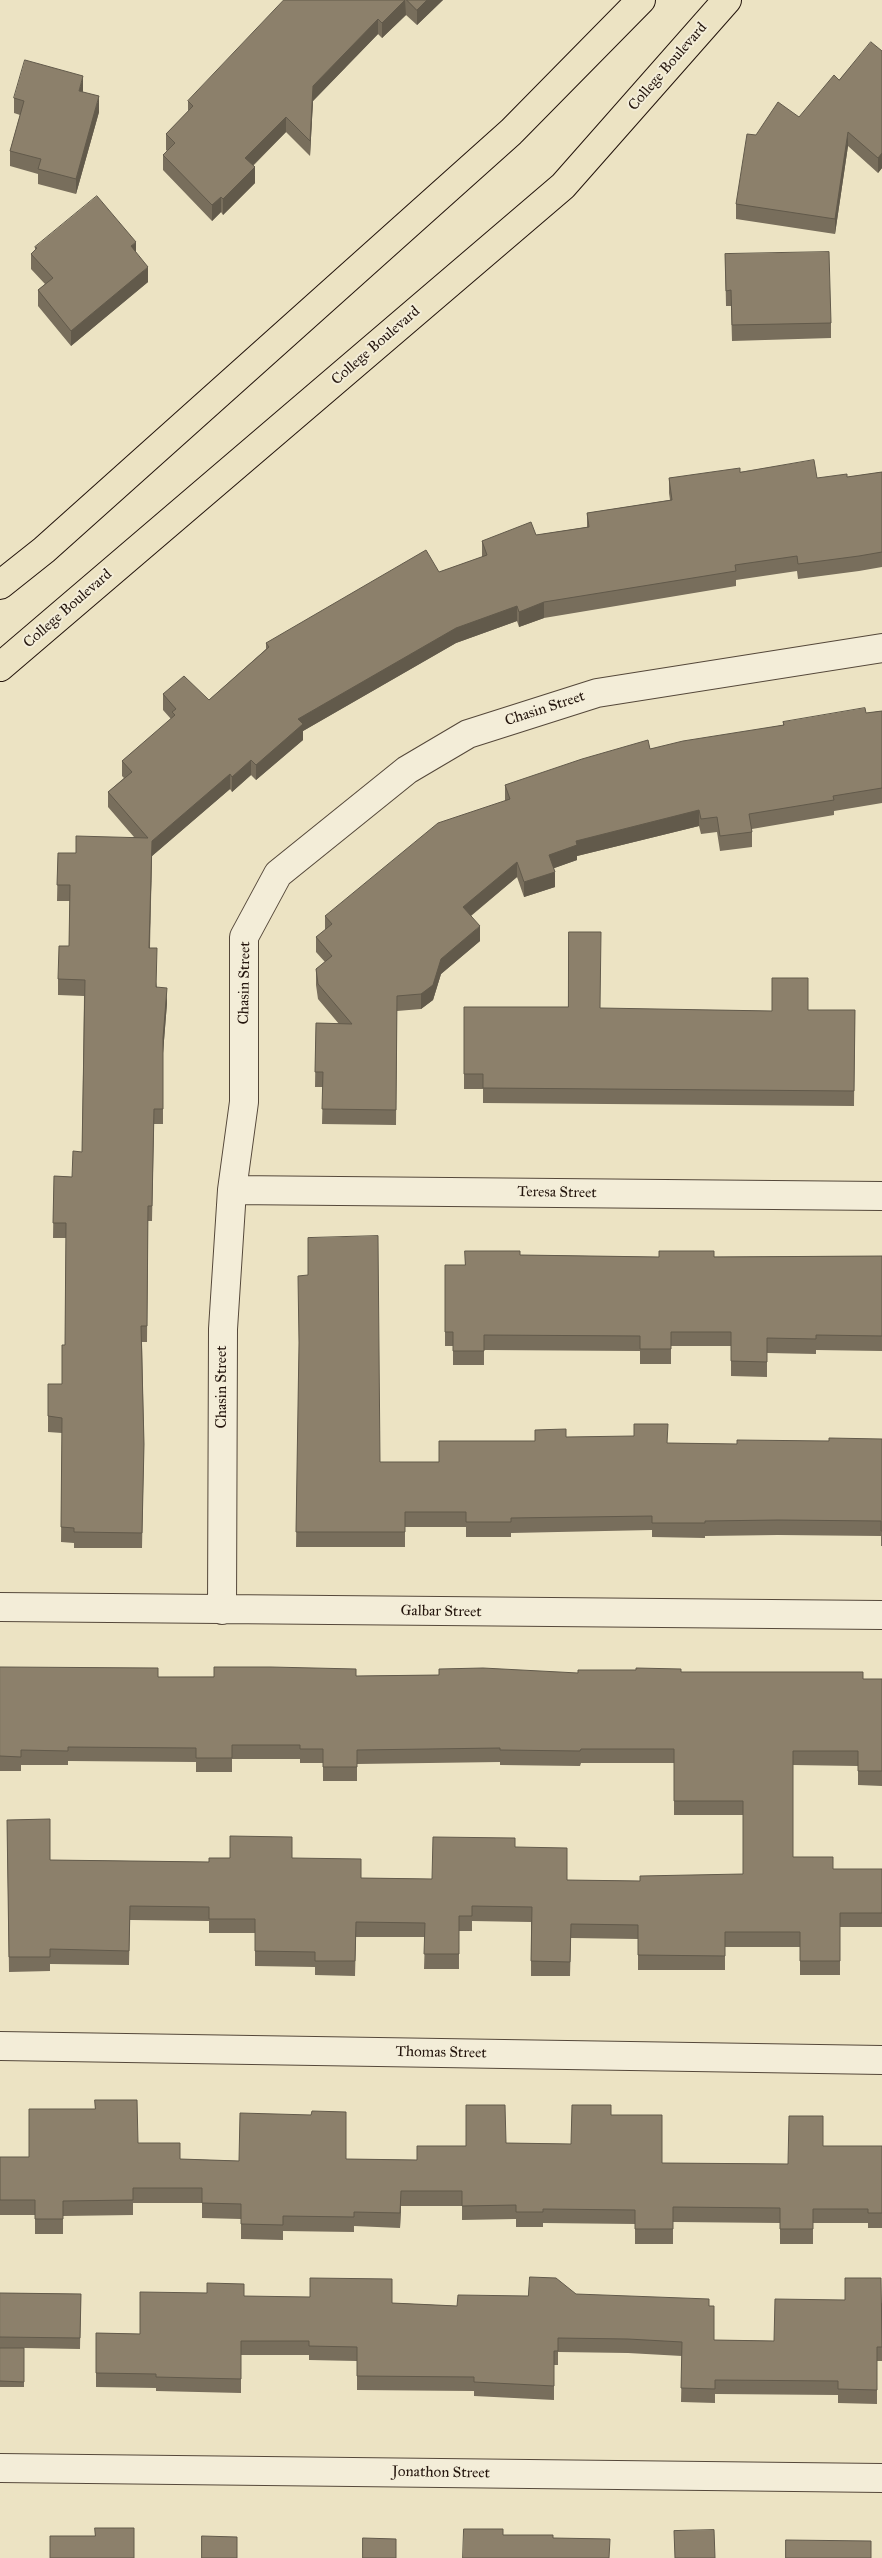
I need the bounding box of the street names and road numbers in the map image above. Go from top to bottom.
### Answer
street label: College Boulevard [625,19,711,115]
street label: College Boulevard [328,303,424,389]
street label: College Boulevard [20,566,116,652]
street label: Chasin Street [503,688,587,730]
street label: Chasin Street [235,941,255,1025]
street label: Teresa Street [517,1183,597,1203]
street label: Chasin Street [213,1345,231,1429]
street label: Galbar Street [400,1602,482,1622]
street label: Thomas Street [395,2043,487,2063]
street label: Jonathon Street [392,2463,490,2483]

